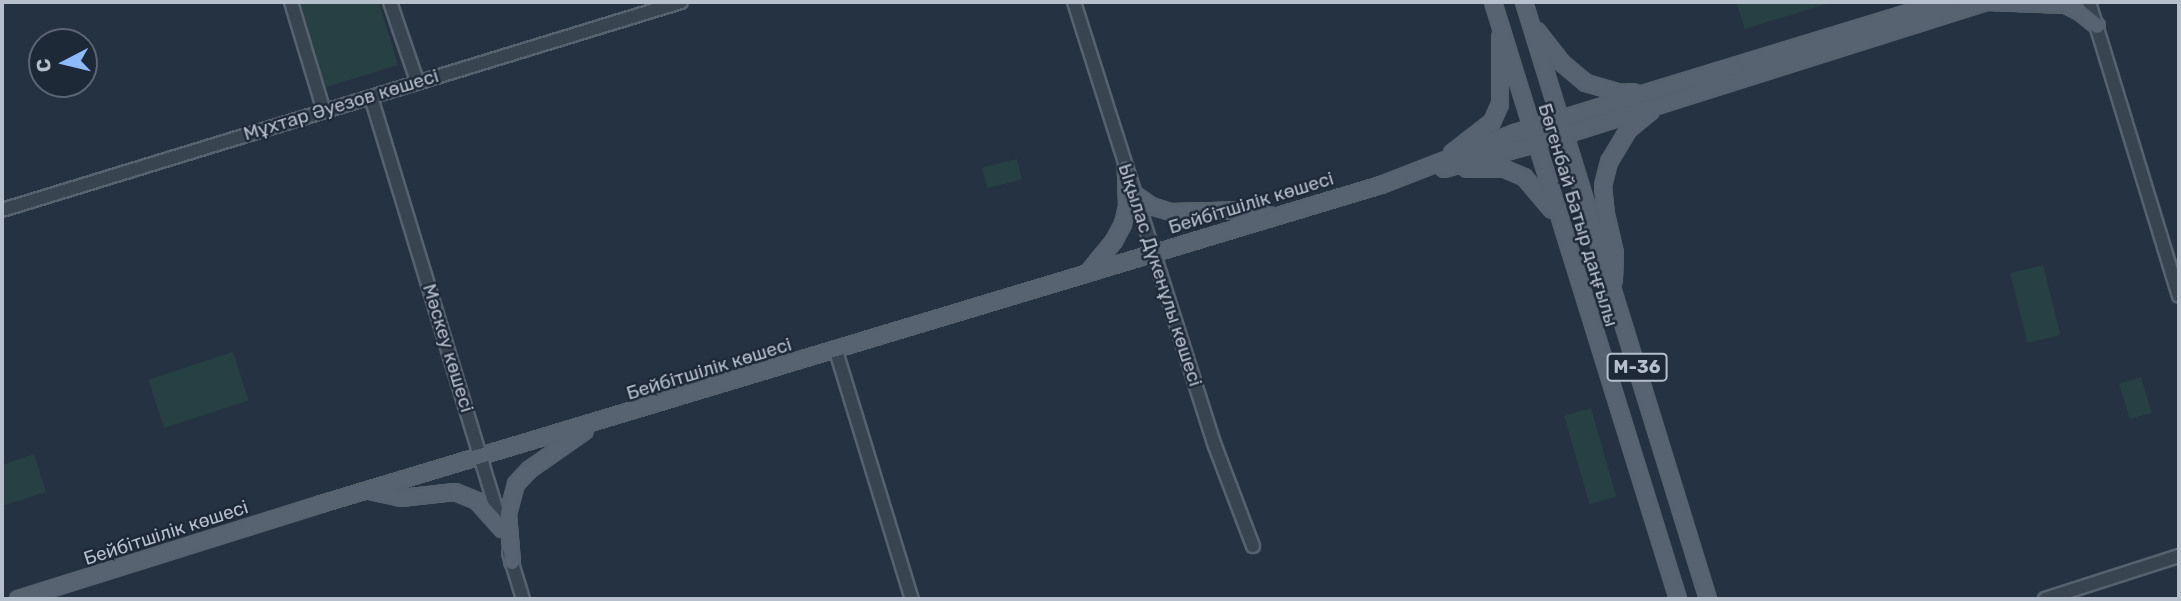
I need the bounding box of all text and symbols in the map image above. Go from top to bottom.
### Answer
north arrow [28,28,98,98]
text: С [31,57,56,73]
street label: Мұхтар Әуезов көшесі [241,64,441,146]
street label: Бөгенбай Батыр даңғылы [1533,101,1623,329]
street label: Ықылас Дүкенұлы көшесі [1113,161,1207,389]
street label: Бейбітшілік көшесі [1166,167,1336,239]
street label: Мәскеу көшесі [418,281,478,415]
street label: Бейбітшілік көшесі [624,333,794,405]
road number: M-36 [1606,352,1668,382]
street label: Бейбітшілік көшесі [81,496,251,570]

